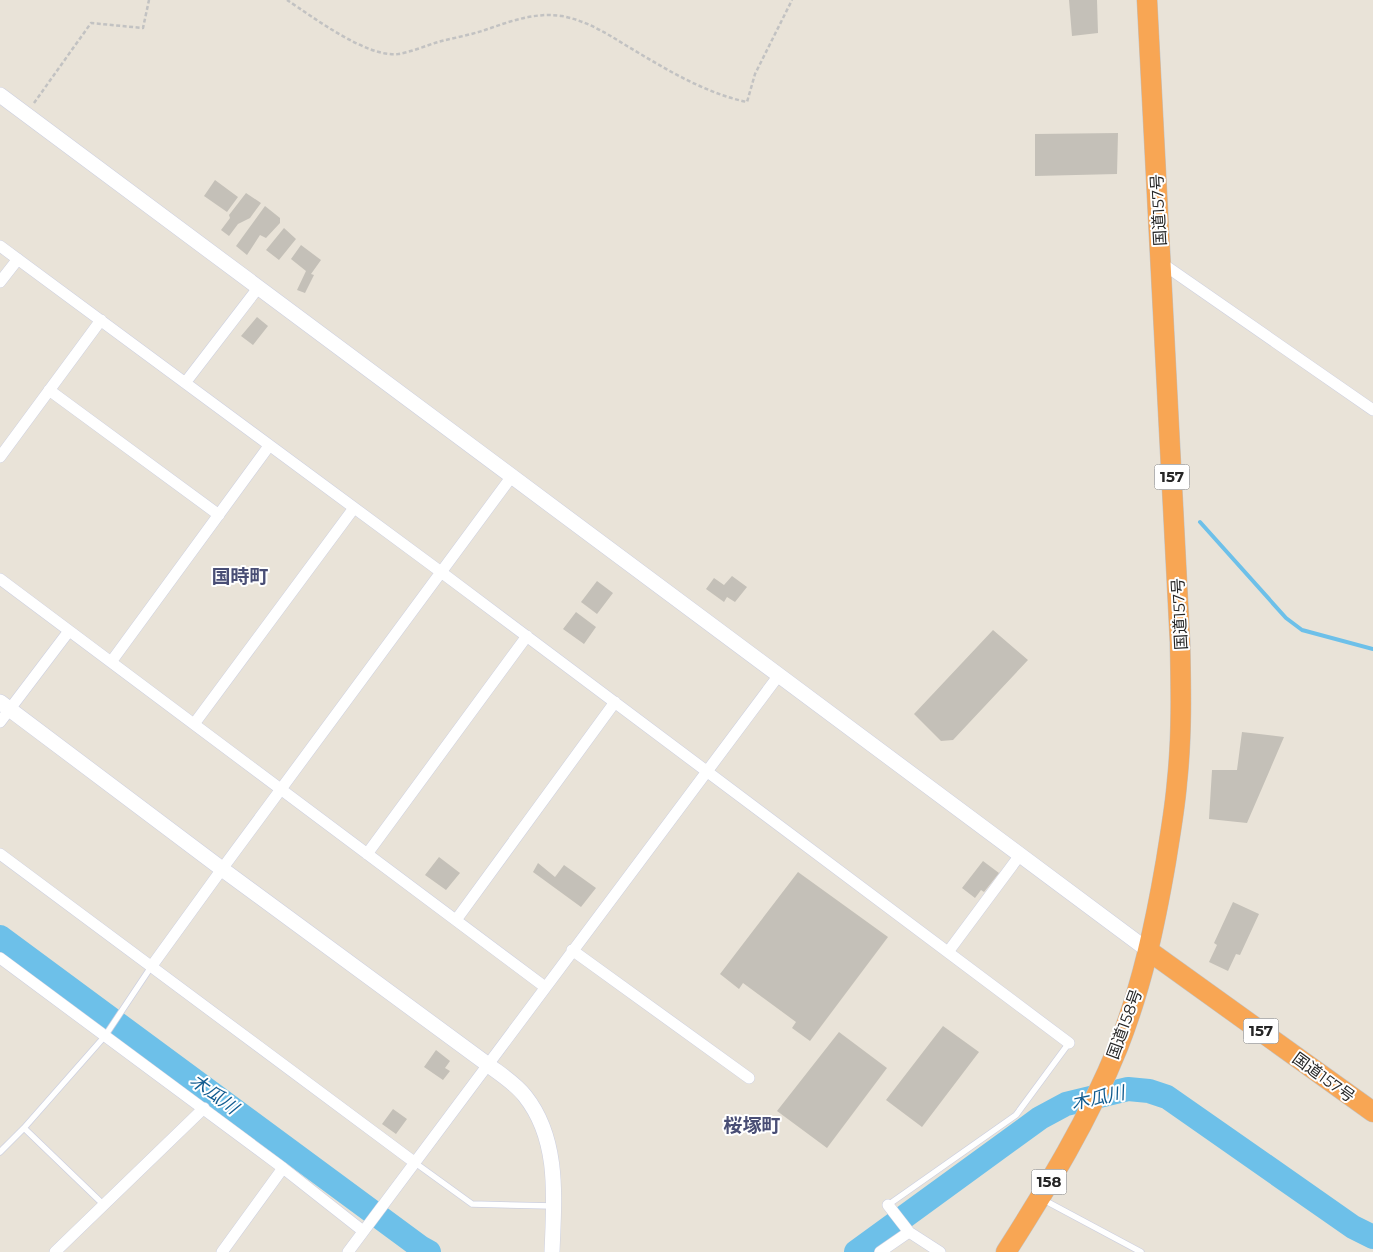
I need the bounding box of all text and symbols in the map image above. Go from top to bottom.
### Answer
street label: 国道157号 [1147,174,1170,246]
road number: 157 [1154,464,1190,490]
district label: 国時町 [211,565,269,588]
street label: 国道157号 [1168,578,1191,650]
street label: 国道158号 [1103,987,1146,1062]
road number: 157 [1244,1018,1278,1044]
street label: 国道157号 [1289,1049,1358,1106]
water label: 木瓜川 [186,1069,244,1120]
water label: 木瓜川 [1069,1081,1129,1114]
district label: 桜塚町 [723,1114,781,1137]
road number: 158 [1032,1170,1066,1194]

